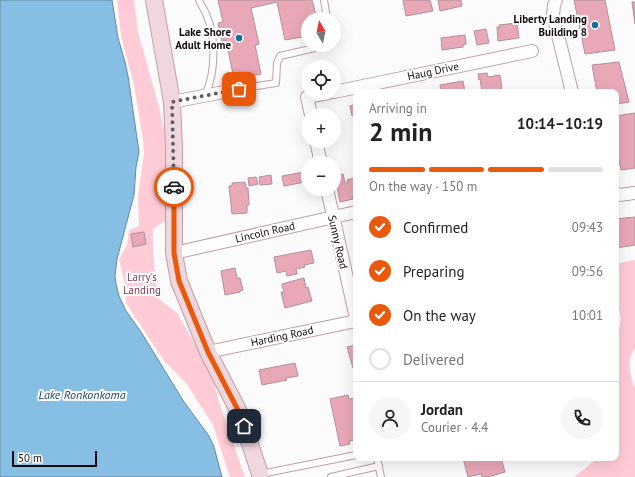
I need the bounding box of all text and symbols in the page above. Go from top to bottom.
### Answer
north arrow [301,12,341,52]
map controls [301,12,341,196]
place label: Liberty Landing Building 8 [514,12,587,39]
marker: Liberty Landing Building 8 [590,20,600,30]
place label: Lake Shore Adult Home [175,25,231,52]
marker: Lake Shore Adult Home [234,33,244,43]
street label: Haug Drive [406,59,460,83]
button: locate [301,60,341,100]
pin [222,72,256,106]
icon: bag [228,78,250,100]
text: Arriving in [369,100,427,117]
button: + [301,108,341,148]
text: 10:14–10:19 [517,114,603,133]
text: 2 min [369,115,432,148]
button: − [301,156,341,196]
courier [154,167,194,207]
icon: car [163,176,185,198]
text: On the way · 150 m [369,178,477,195]
street label: Sunny Road [325,214,351,270]
icon: check [369,216,391,238]
street label: Lincoln Road [234,218,296,246]
text: Confirmed [403,218,468,237]
text: 09:43 [572,219,603,236]
icon: check [369,260,391,282]
text: Preparing [403,262,465,281]
text: 09:56 [572,263,603,280]
park label: Larry's Landing [123,270,161,297]
icon: check [369,304,391,326]
text: On the way [403,306,476,325]
text: 10:01 [572,307,603,324]
street label: Harding Road [249,323,315,349]
text: Delivered [403,350,464,369]
water label: Lake Ronkonkoma [38,387,126,402]
button: person [369,397,411,439]
button: phone [561,397,603,439]
text: Jordan [421,400,463,419]
pin [227,409,261,443]
icon: home [233,415,255,437]
text: Courier · 4.4 [421,419,488,436]
scale bar [12,449,97,468]
text: 50 m [18,451,42,465]

